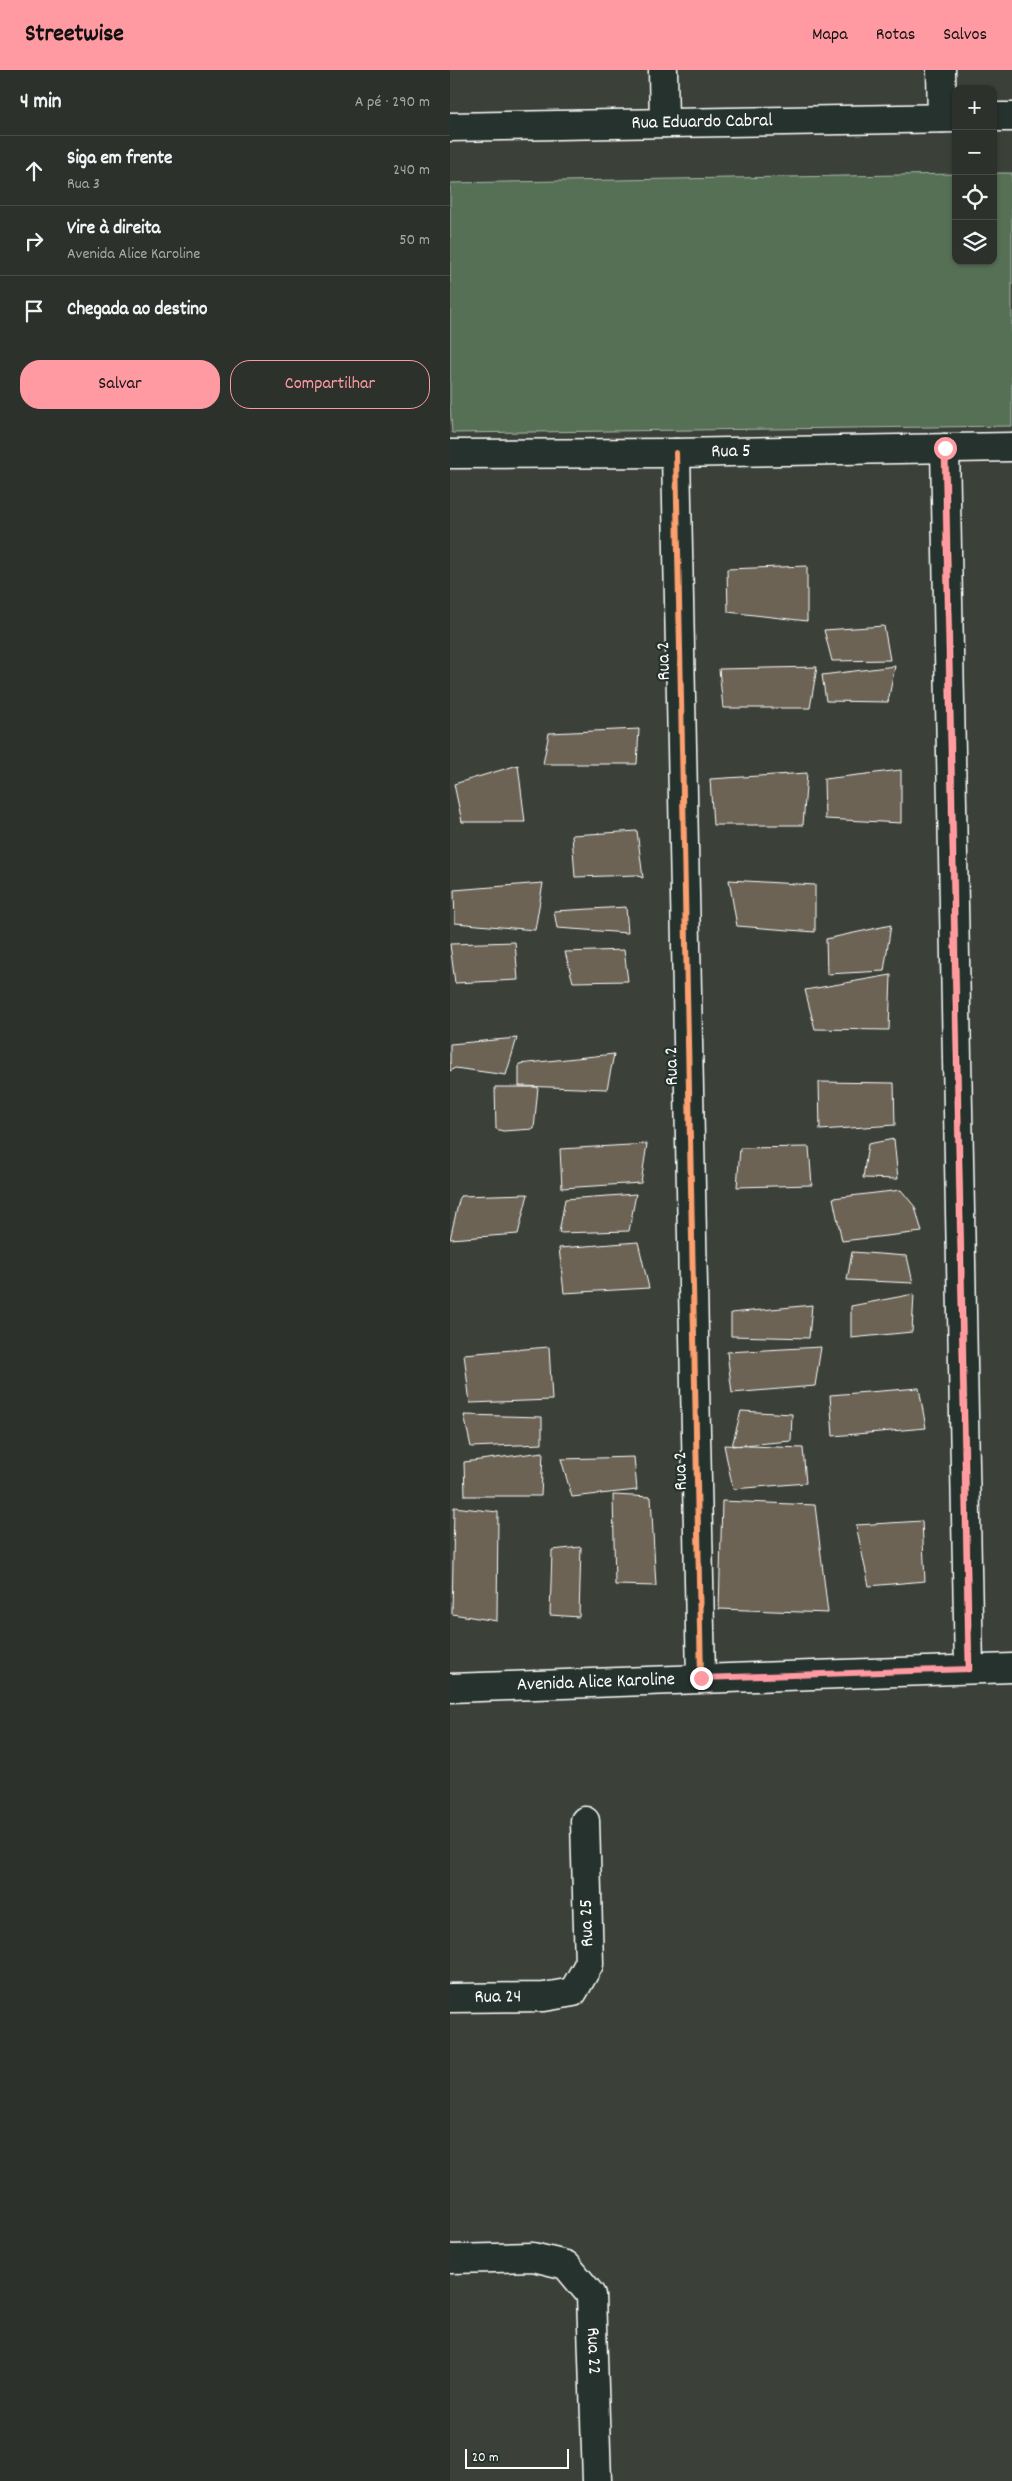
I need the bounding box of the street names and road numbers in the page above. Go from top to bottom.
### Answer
street label: Rua Eduardo Cabral [631,108,773,137]
street label: Rua 5 [711,438,751,466]
street label: Rua 2 [651,641,679,681]
street label: Rua 2 [659,1046,687,1086]
street label: Rua 2 [668,1451,696,1491]
street label: Avenida Alice Karoline [516,1667,676,1699]
street label: Rua 25 [574,1899,602,1947]
street label: Rua 24 [474,1984,522,2011]
street label: Rua 22 [579,2327,607,2375]

